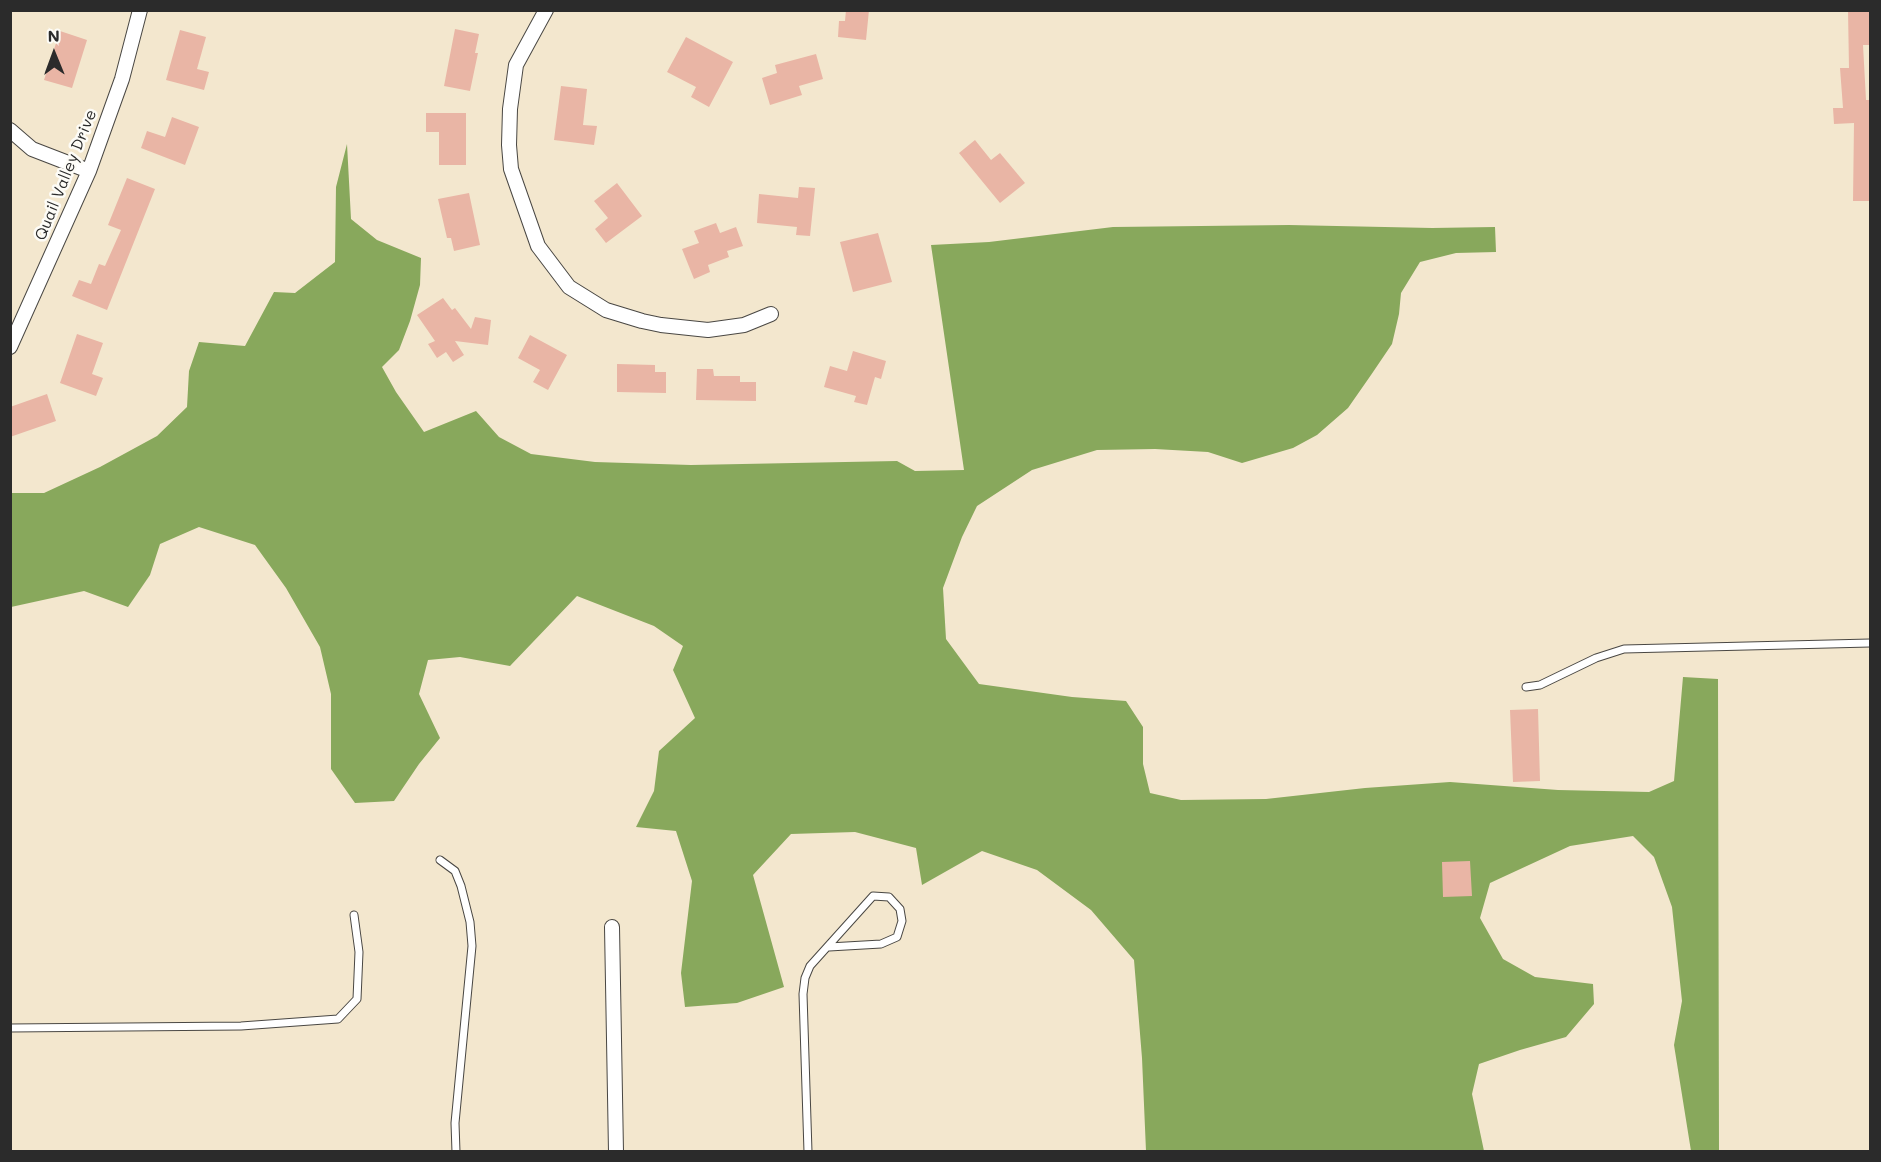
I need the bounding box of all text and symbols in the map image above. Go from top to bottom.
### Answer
north arrow [24,24,84,84]
text: N [47,25,60,46]
street label: Quail Valley Drive [31,107,101,243]

